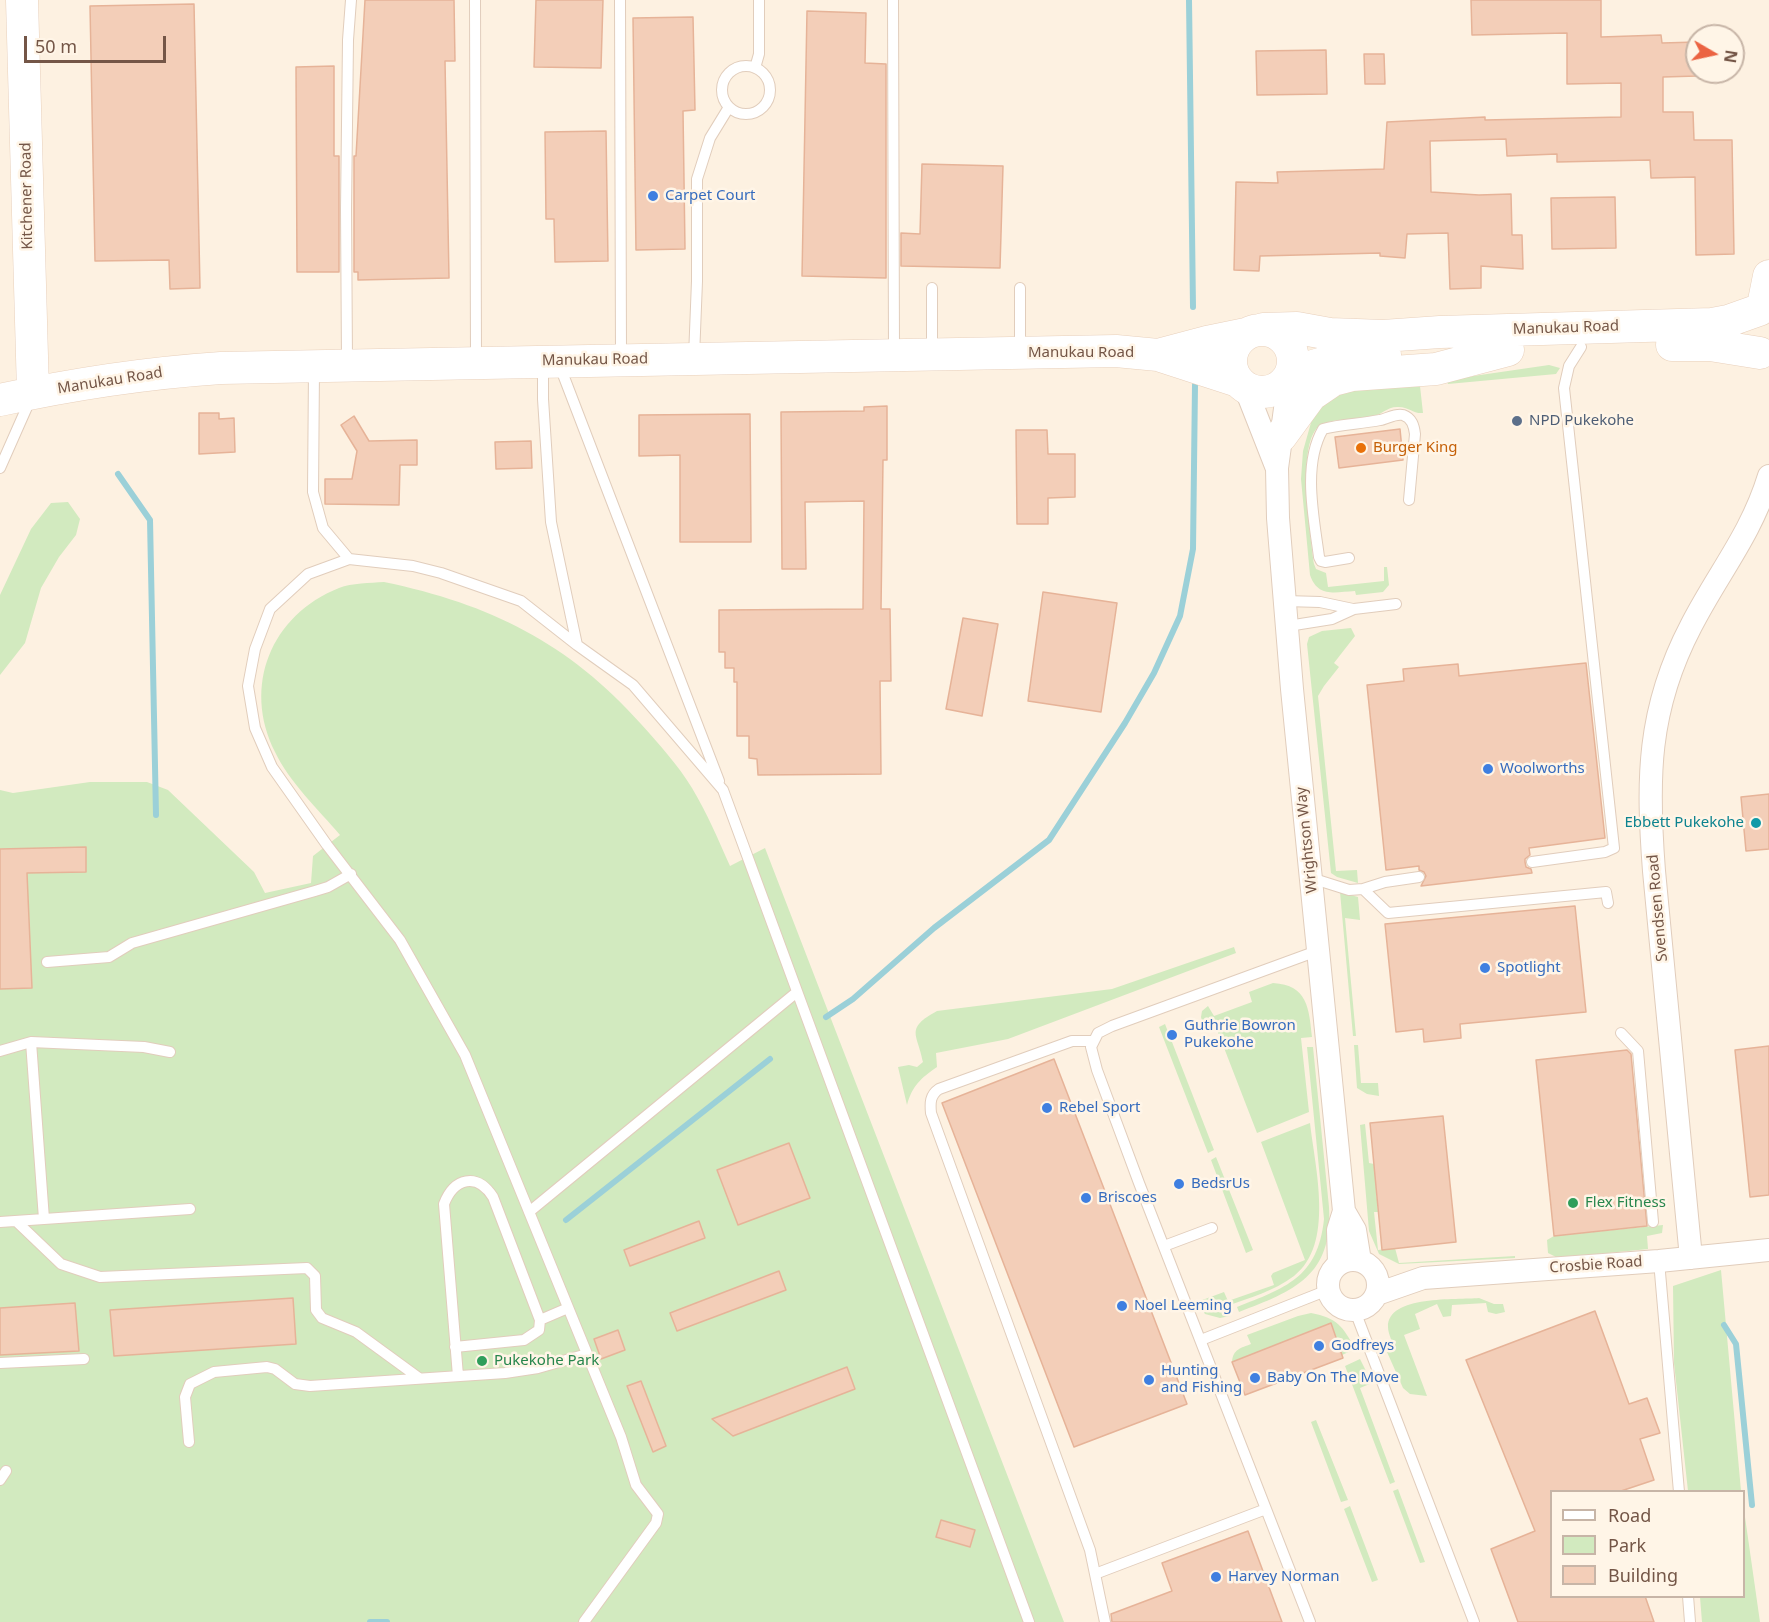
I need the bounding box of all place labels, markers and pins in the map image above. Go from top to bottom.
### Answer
place label: Carpet Court [665,187,756,205]
marker: Carpet Court [646,189,660,203]
place label: NPD Pukekohe [1529,412,1634,430]
marker: NPD Pukekohe [1510,414,1524,428]
place label: Burger King [1373,439,1457,457]
marker: Burger King [1354,441,1368,455]
place label: Woolworths [1500,760,1585,778]
marker: Woolworths [1481,762,1495,776]
place label: Ebbett Pukekohe [1624,814,1744,832]
marker: Ebbett Pukekohe [1749,816,1763,830]
place label: Spotlight [1497,959,1561,977]
marker: Spotlight [1478,961,1492,975]
place label: Guthrie Bowron Pukekohe [1184,1017,1296,1052]
marker: Guthrie Bowron Pukekohe [1165,1028,1179,1042]
place label: Rebel Sport [1059,1099,1140,1117]
marker: Rebel Sport [1040,1101,1054,1115]
place label: BedsrUs [1191,1175,1250,1193]
marker: BedsrUs [1172,1177,1186,1191]
place label: Briscoes [1098,1189,1157,1207]
marker: Briscoes [1079,1191,1093,1205]
place label: Flex Fitness [1585,1194,1666,1212]
marker: Flex Fitness [1566,1196,1580,1210]
place label: Noel Leeming [1134,1297,1232,1315]
marker: Noel Leeming [1115,1299,1129,1313]
place label: Godfreys [1331,1337,1394,1355]
marker: Godfreys [1312,1339,1326,1353]
place label: Pukekohe Park [494,1352,599,1370]
marker: Pukekohe Park [475,1354,489,1368]
place label: Hunting and Fishing [1161,1362,1242,1397]
place label: Baby On The Move [1267,1369,1399,1387]
marker: Baby On The Move [1248,1371,1262,1385]
marker: Hunting and Fishing [1142,1373,1156,1387]
place label: Harvey Norman [1228,1568,1339,1586]
marker: Harvey Norman [1209,1570,1223,1584]

